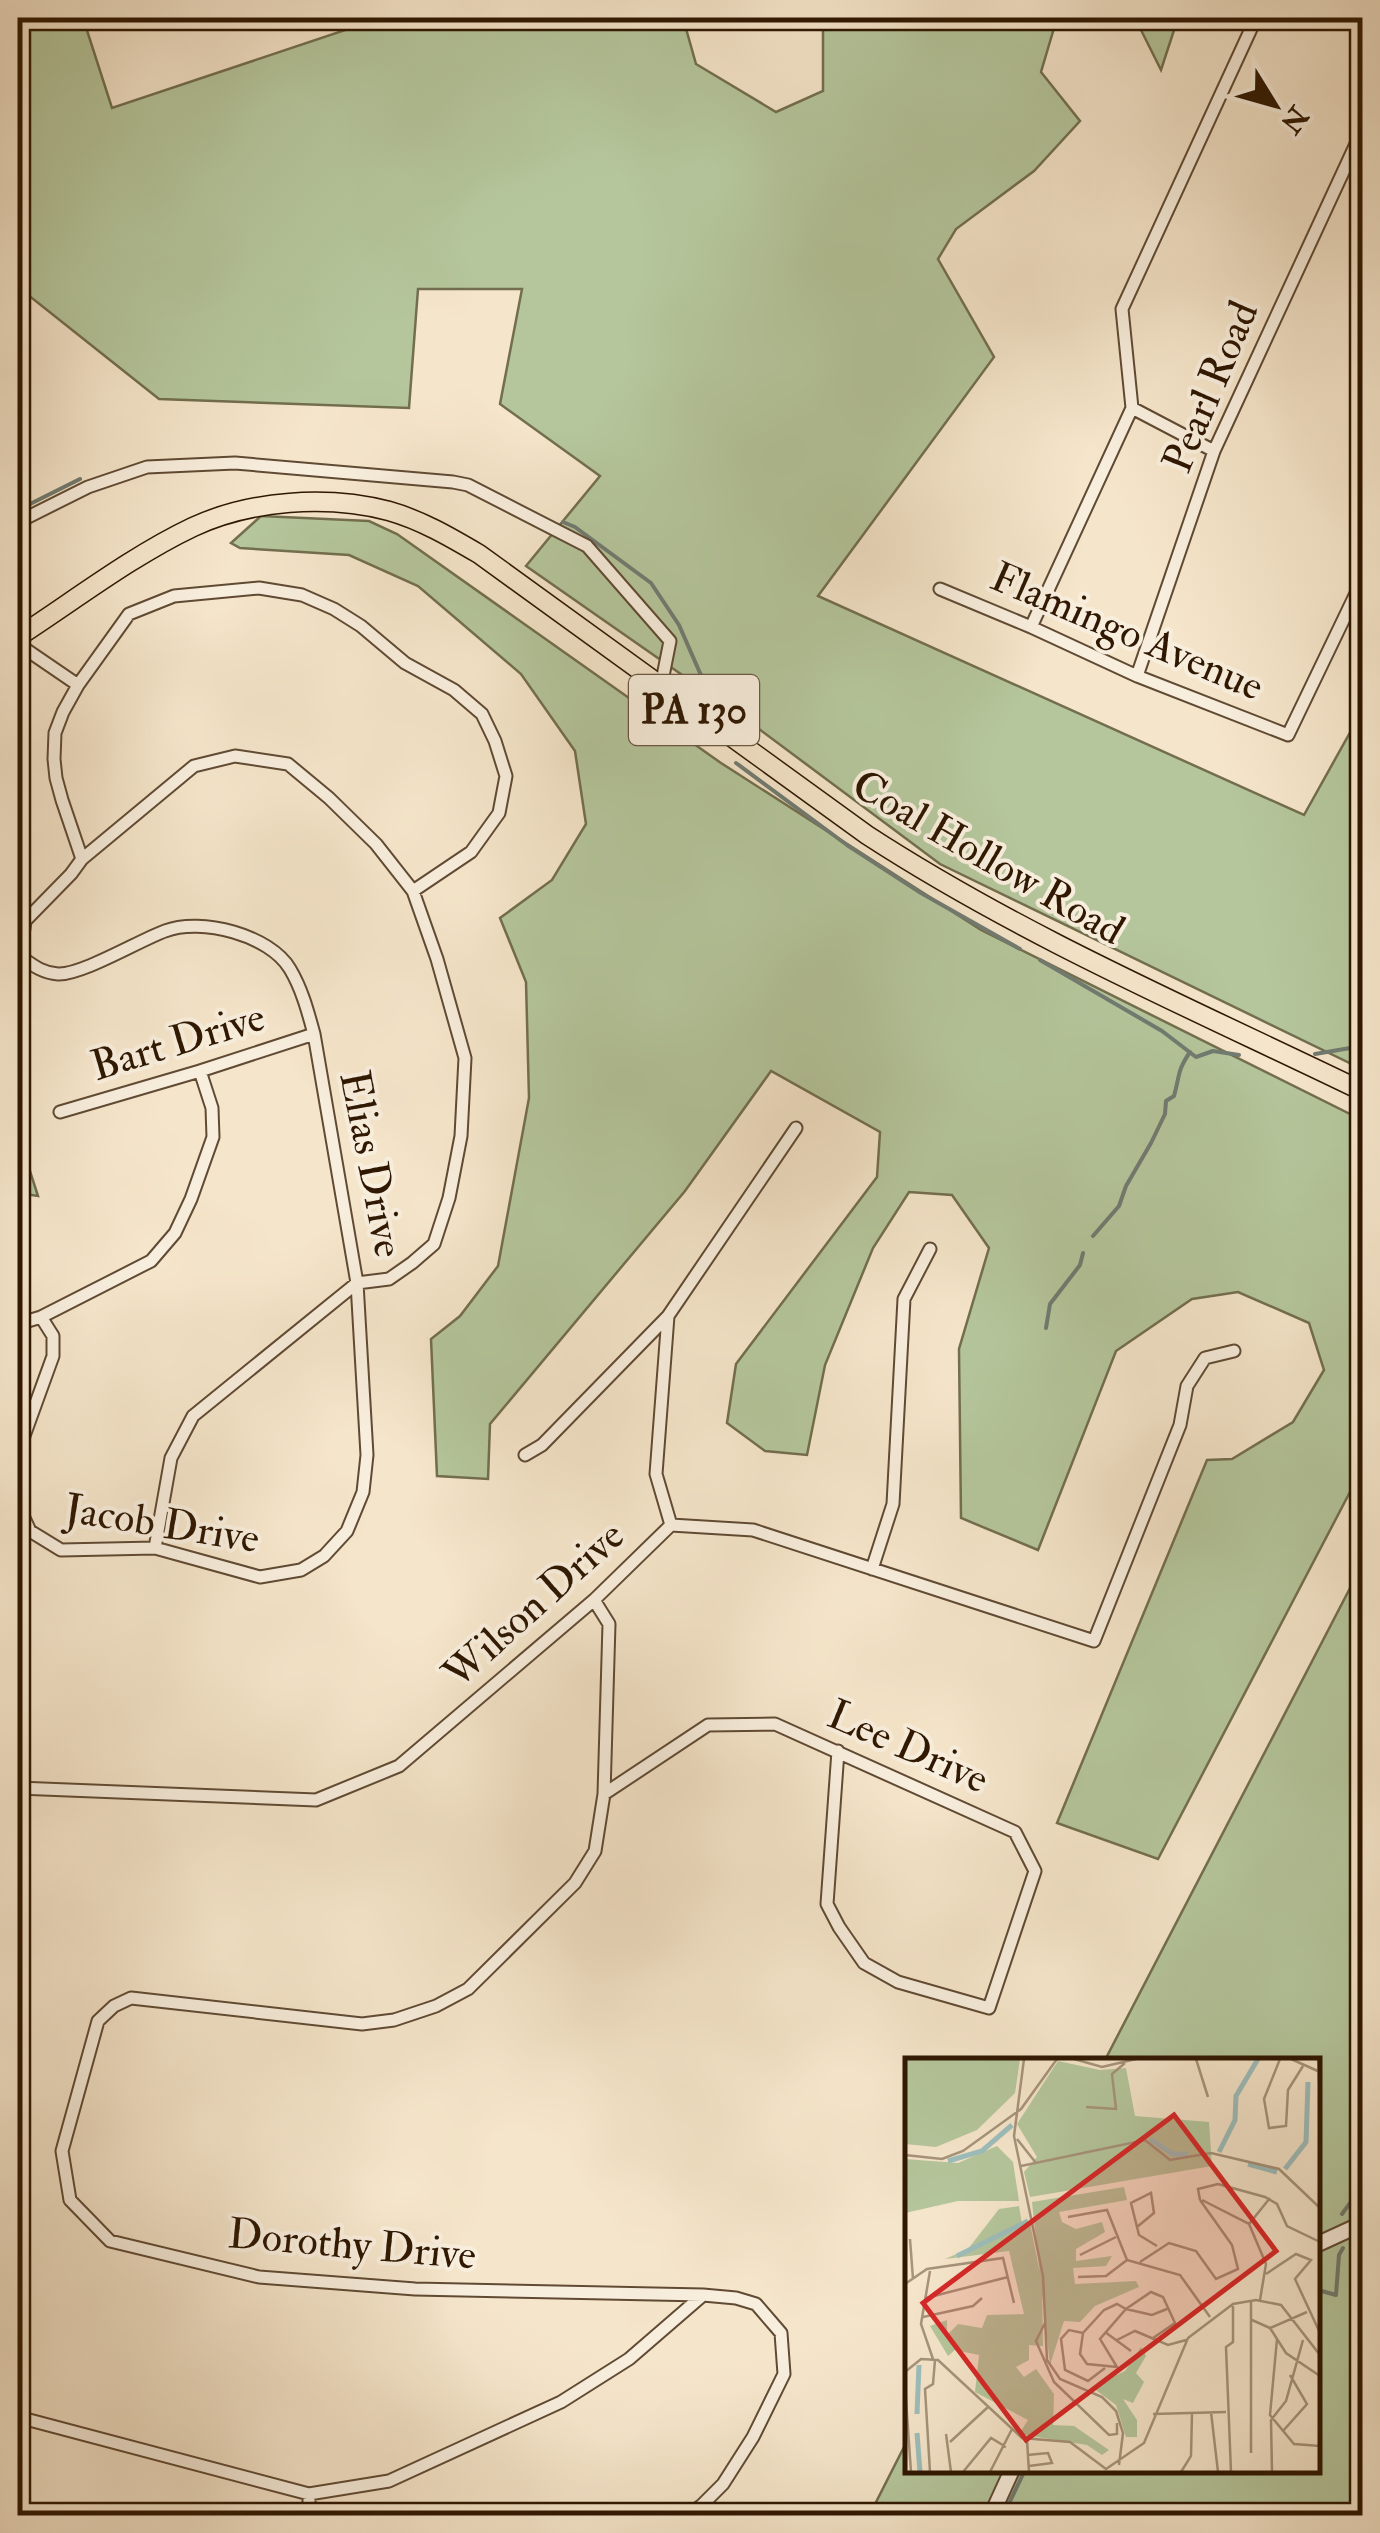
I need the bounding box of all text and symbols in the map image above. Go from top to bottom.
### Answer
north arrow [1225,55,1325,155]
text: N [1272,98,1316,140]
street label: Pearl Road [1152,293,1270,481]
street label: Flamingo Avenue [983,551,1271,713]
road number: PA 130 [629,675,759,745]
street label: Coal Hollow Road [843,759,1134,957]
street label: Bart Drive [85,991,271,1093]
street label: Elias Drive [327,1066,415,1262]
street label: Jacob Drive [60,1483,263,1565]
street label: Wilson Drive [432,1510,635,1701]
street label: Lee Drive [820,1689,996,1805]
inset map [905,2058,1320,2473]
street label: Dorothy Drive [226,2208,478,2282]

